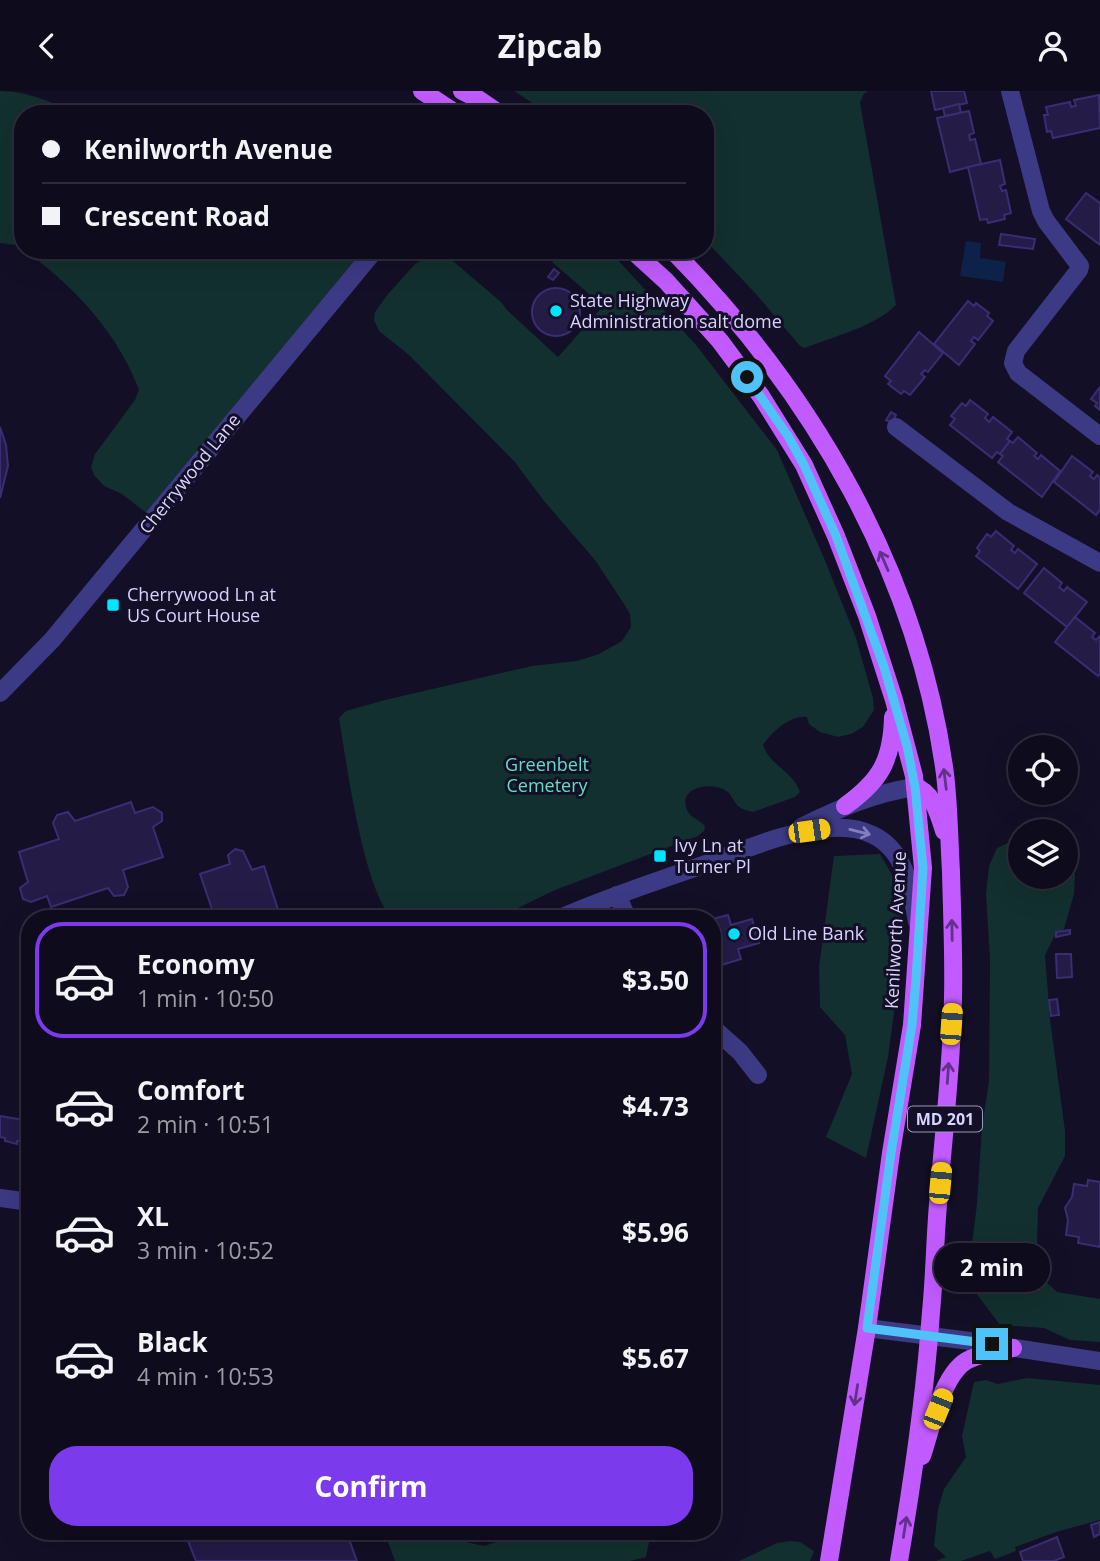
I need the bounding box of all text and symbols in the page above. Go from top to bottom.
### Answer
text: Zipcab [498,24,602,67]
icon: back [28,27,66,65]
icon: person [1034,27,1072,65]
text: Kenilworth Avenue [84,131,333,167]
text: Crescent Road [84,198,270,234]
place label: State Highway Administration salt dome [570,288,782,333]
marker: State Highway Administration salt dome [548,303,564,319]
route start [731,361,763,393]
street label: Cherrywood Lane [133,408,245,538]
one-way arrow [877,550,890,572]
place label: Cherrywood Ln at US Court House [127,582,276,627]
marker: Cherrywood Ln at US Court House [105,597,121,613]
map controls [1008,735,1078,889]
button: locate [1008,735,1078,805]
park label: Greenbelt Cemetery [505,752,589,797]
one-way arrow [938,768,951,791]
car [787,818,832,844]
button: layers [1008,819,1078,889]
one-way arrow [848,826,870,839]
place label: Ivy Ln at Turner Pl [674,833,751,878]
marker: Ivy Ln at Turner Pl [652,848,668,864]
street label: Kenilworth Avenue [879,850,911,1010]
one-way arrow [945,919,959,942]
place label: Old Line Bank [748,921,865,945]
marker: Old Line Bank [726,926,742,942]
text: Economy [137,946,255,982]
icon: car [53,949,116,1012]
text: $3.50 [622,962,689,998]
text: 1 min · 10:50 [137,982,274,1014]
car [940,1002,963,1046]
one-way arrow [942,1062,955,1085]
text: Comfort [137,1072,244,1108]
icon: car [53,1075,116,1138]
text: $4.73 [622,1088,689,1124]
road number: MD 201 [908,1107,982,1131]
text: 2 min · 10:51 [137,1108,274,1140]
car [928,1161,953,1205]
text: XL [137,1198,169,1234]
icon: car [53,1201,116,1264]
text: $5.96 [622,1214,689,1250]
text: 3 min · 10:52 [137,1234,274,1266]
callout: 2 min [934,1243,1050,1291]
text: 2 min [960,1251,1024,1283]
text: Black [137,1324,208,1360]
icon: car [53,1327,116,1390]
route end [976,1328,1008,1360]
text: $5.67 [622,1340,689,1376]
text: 4 min · 10:53 [137,1360,274,1392]
one-way arrow [849,1384,862,1406]
car [921,1386,956,1432]
button: Confirm [49,1446,693,1526]
one-way arrow [899,1516,912,1538]

